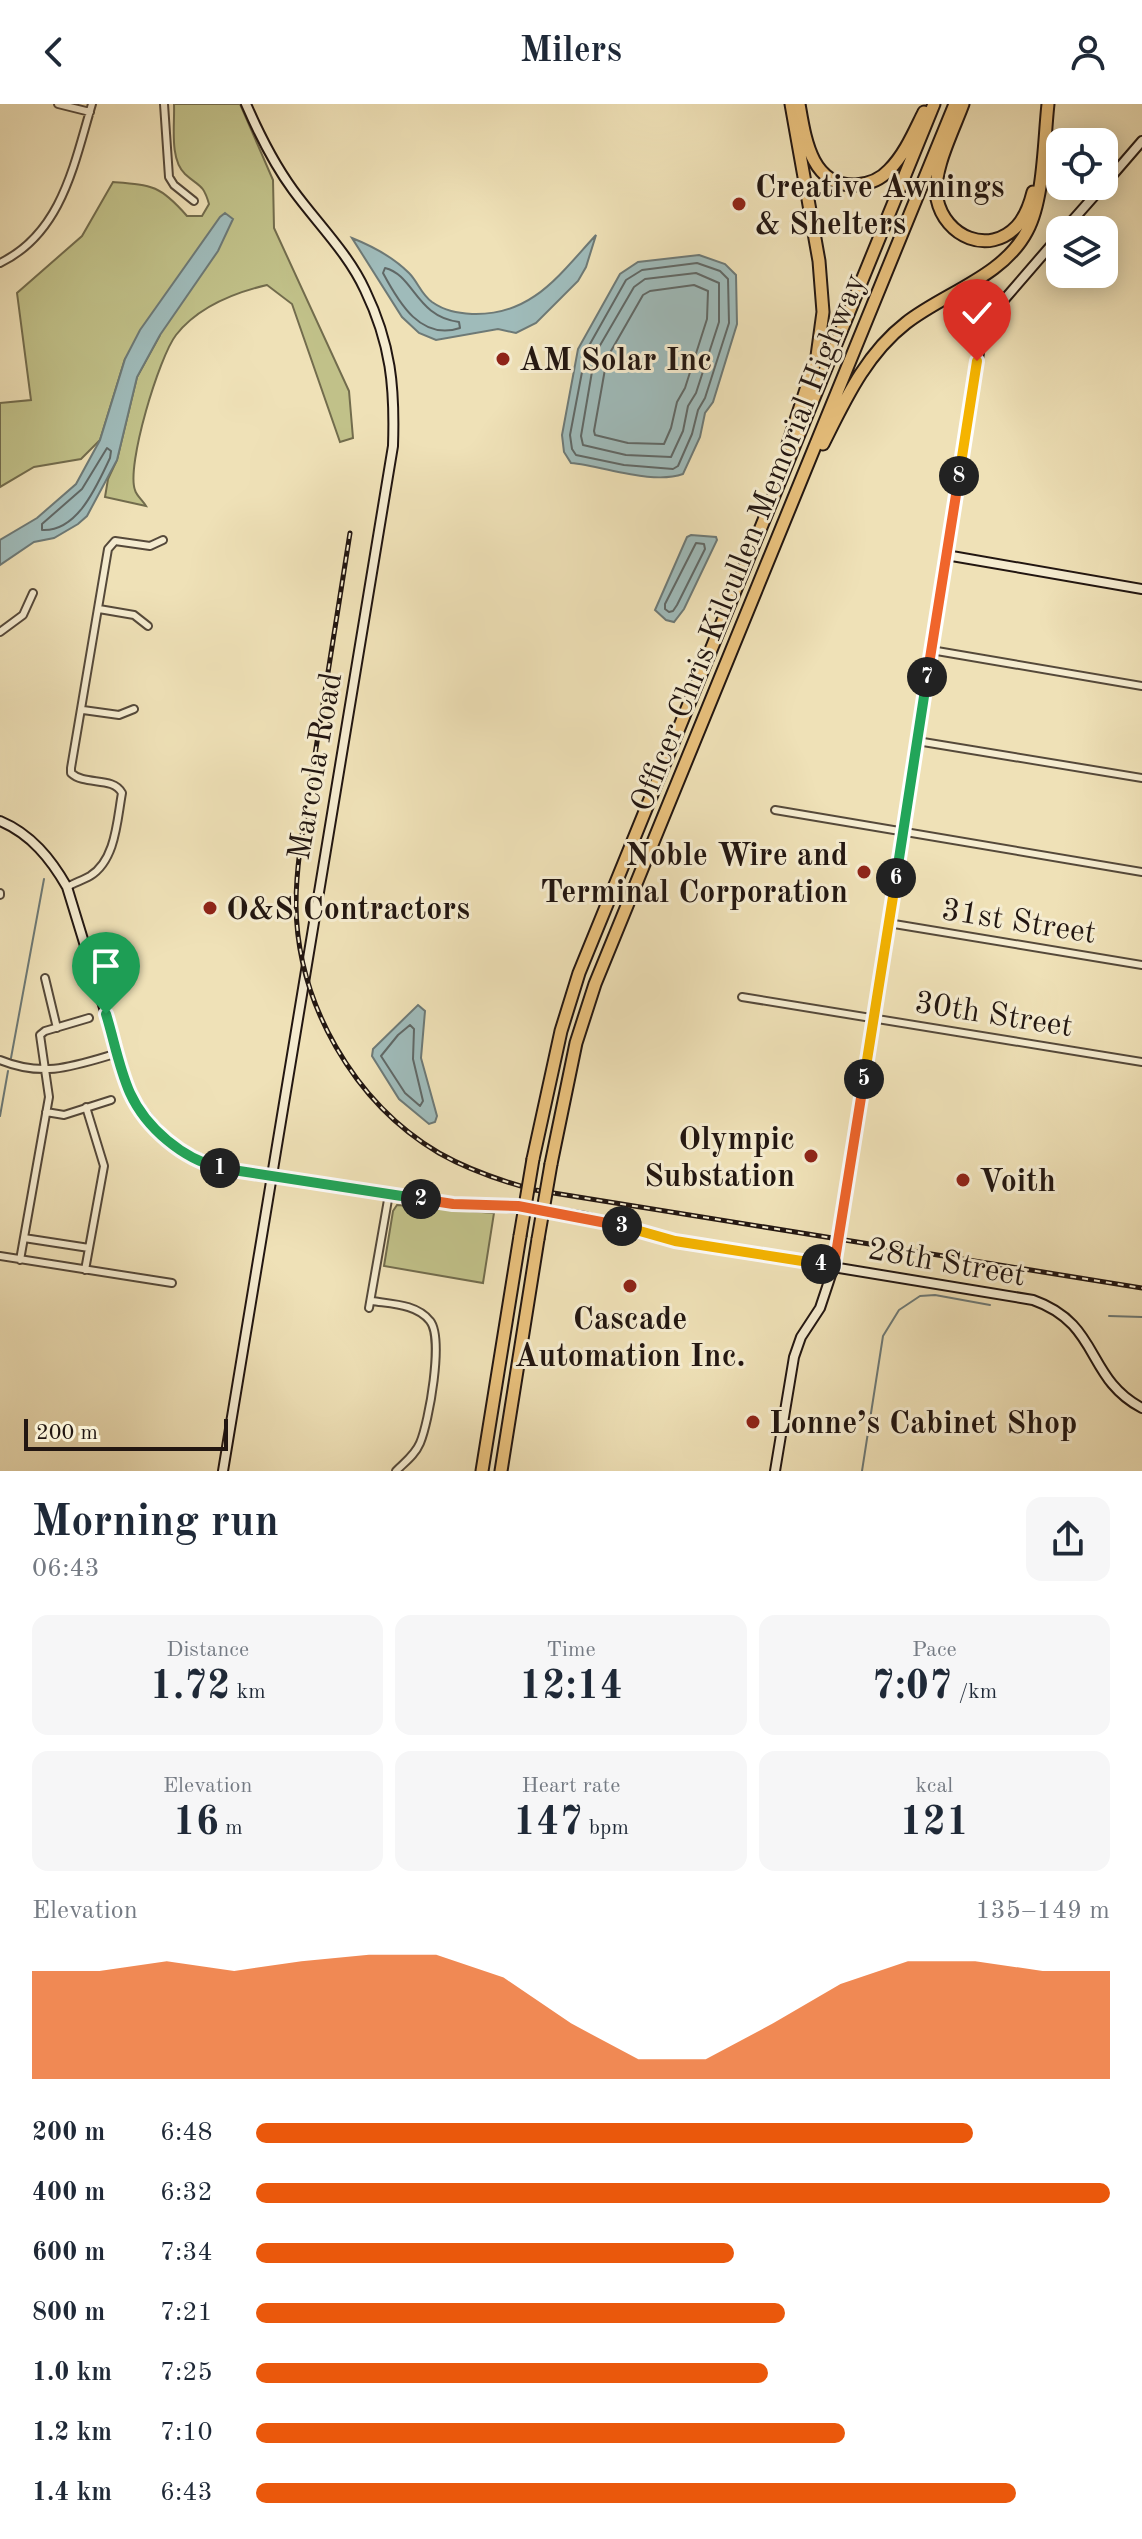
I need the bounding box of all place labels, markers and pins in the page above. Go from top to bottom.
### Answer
place label: Creative Awnings & Shelters [755,173,1005,242]
marker: Creative Awnings & Shelters [730,195,748,213]
pin [943,279,1011,361]
place label: AM Solar Inc [519,346,712,378]
marker: AM Solar Inc [494,350,512,368]
pin: 8 [939,456,979,496]
pin: 7 [907,657,947,697]
place label: Noble Wire and Terminal Corporation [540,841,848,910]
pin: 6 [876,858,916,898]
marker: Noble Wire and Terminal Corporation [855,863,873,881]
place label: O&S Contractors [226,895,470,927]
marker: O&S Contractors [201,899,219,917]
pin [72,932,140,1014]
pin: 5 [844,1059,884,1099]
place label: Olympic Substation [644,1125,795,1194]
marker: Olympic Substation [802,1147,820,1165]
pin: 1 [200,1148,240,1188]
place label: Voith [979,1167,1056,1199]
marker: Voith [954,1171,972,1189]
pin: 2 [401,1179,441,1219]
pin: 3 [602,1206,642,1246]
pin: 4 [801,1244,841,1284]
marker: Cascade Automation Inc. [621,1277,639,1295]
place label: Cascade Automation Inc. [514,1305,746,1374]
place label: Lonne’s Cabinet Shop [769,1409,1077,1441]
marker: Lonne’s Cabinet Shop [744,1413,762,1431]

